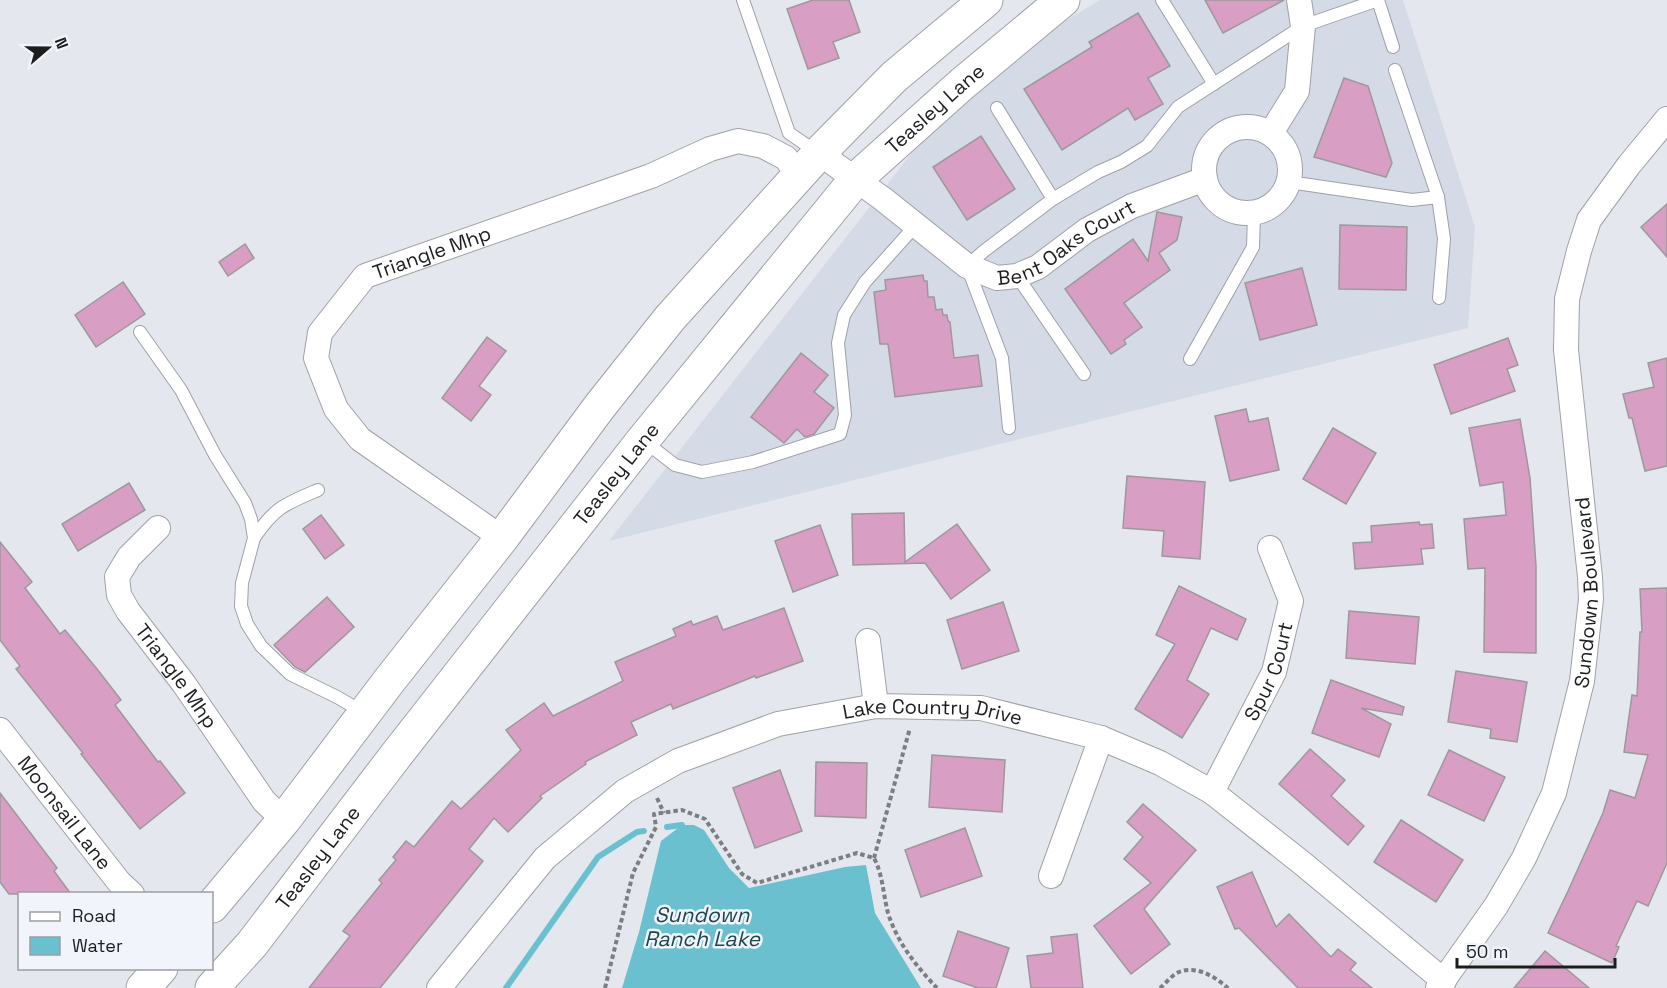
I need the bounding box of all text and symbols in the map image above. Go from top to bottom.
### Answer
north arrow [18,18,78,78]
text: N [50,34,73,52]
street label: Teasley Lane [880,58,990,160]
street label: Bent Oaks Court [996,194,1139,291]
street label: Triangle Mhp [369,220,494,285]
street label: Teasley Lane [568,417,665,531]
street label: Sundown Boulevard [1568,496,1604,691]
street label: Triangle Mhp [129,618,224,733]
street label: Spur Court [1238,619,1299,725]
street label: Lake Country Drive [840,693,1025,731]
street label: Moonsail Lane [12,750,117,875]
street label: Teasley Lane [270,800,366,915]
legend [18,892,213,970]
water label: Sundown Ranch Lake [644,901,761,952]
text: Road [72,904,116,927]
scale bar [1457,931,1614,969]
text: Water [72,934,123,957]
text: 50 m [1466,940,1508,963]

